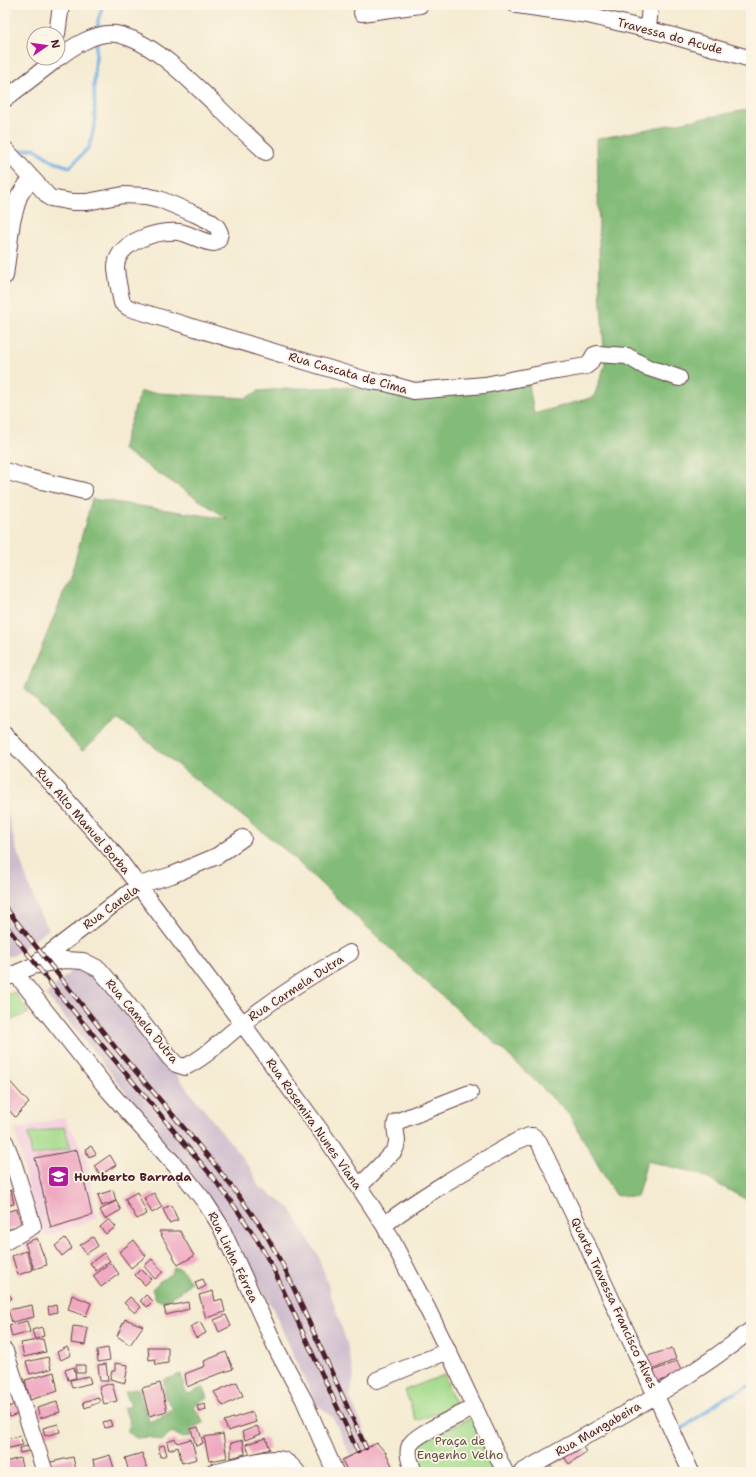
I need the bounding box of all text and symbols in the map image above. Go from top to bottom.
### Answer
street label: Travessa do Acude [616,14,725,58]
north arrow [26,26,66,66]
text: N [47,38,64,50]
street label: Rua Cascata de Cima [287,348,410,398]
street label: Rua Alto Manuel Borba [32,764,134,878]
street label: Rua Canela [80,881,143,933]
street label: Rua Carmela Dutra [245,951,347,1025]
street label: Rua Camela Dutra [102,975,182,1067]
street label: Rua Rosemira Nunes Viana [262,1055,366,1193]
school or university icon: Humberto Barrada [45,1164,71,1190]
place label: Humberto Barrada [74,1169,193,1185]
street label: Rua Linha Férrea [204,1209,262,1306]
street label: Quarta Travessa Francisco Alves [567,1215,661,1391]
street label: Rua Mangabeira [552,1398,644,1460]
park label: Praça de Engenho Velho [417,1433,503,1463]

